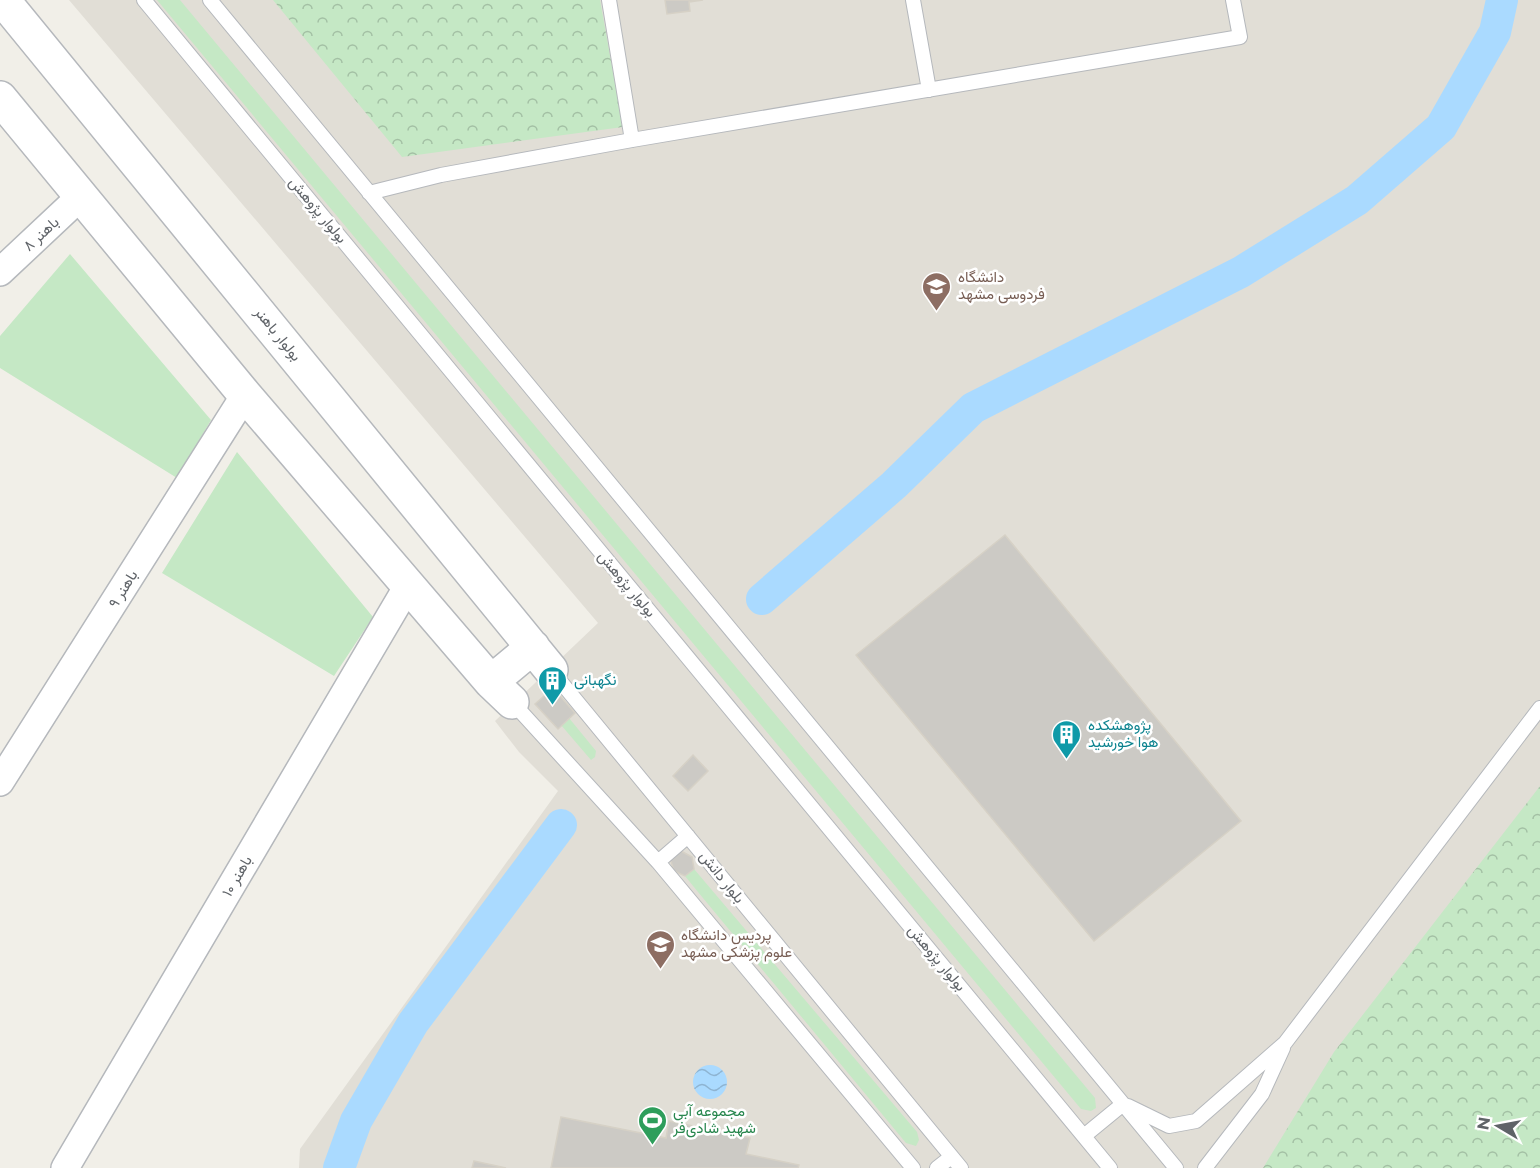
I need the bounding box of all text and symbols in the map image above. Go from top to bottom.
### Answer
street label: بولوار پژوهش [284,173,352,247]
street label: باهنر ۸ [19,212,63,255]
place label: دانشگاه فردوسی مشهد [958,267,1045,304]
school or university icon: دانشگاه فردوسی مشهد [921,270,953,312]
street label: بولوار باهنر [250,302,306,365]
street label: بولوار پژوهش [593,547,661,621]
street label: باهنر ۹ [104,566,141,611]
building icon: نگهبانی [537,664,569,706]
place label: نگهبانی [574,670,617,690]
place label: پژوهشکده هوا خورشید [1088,715,1158,751]
building icon: پژوهشکده هوا خورشید [1051,718,1083,760]
street label: بلوار دانش [695,847,749,907]
street label: باهنر ۱۰ [217,852,256,900]
street label: بولوار پژوهش [903,921,971,995]
place label: پردیس دانشگاه علوم پزشکی مشهد [681,925,792,962]
school or university icon: پردیس دانشگاه علوم پزشکی مشهد [644,928,676,970]
north arrow [1468,1096,1528,1156]
place label: مجموعه آبی شهید شادی‌فر [672,1101,756,1138]
sports icon: مجموعه آبی شهید شادی‌فر [636,1104,668,1146]
text: N [1473,1115,1494,1132]

